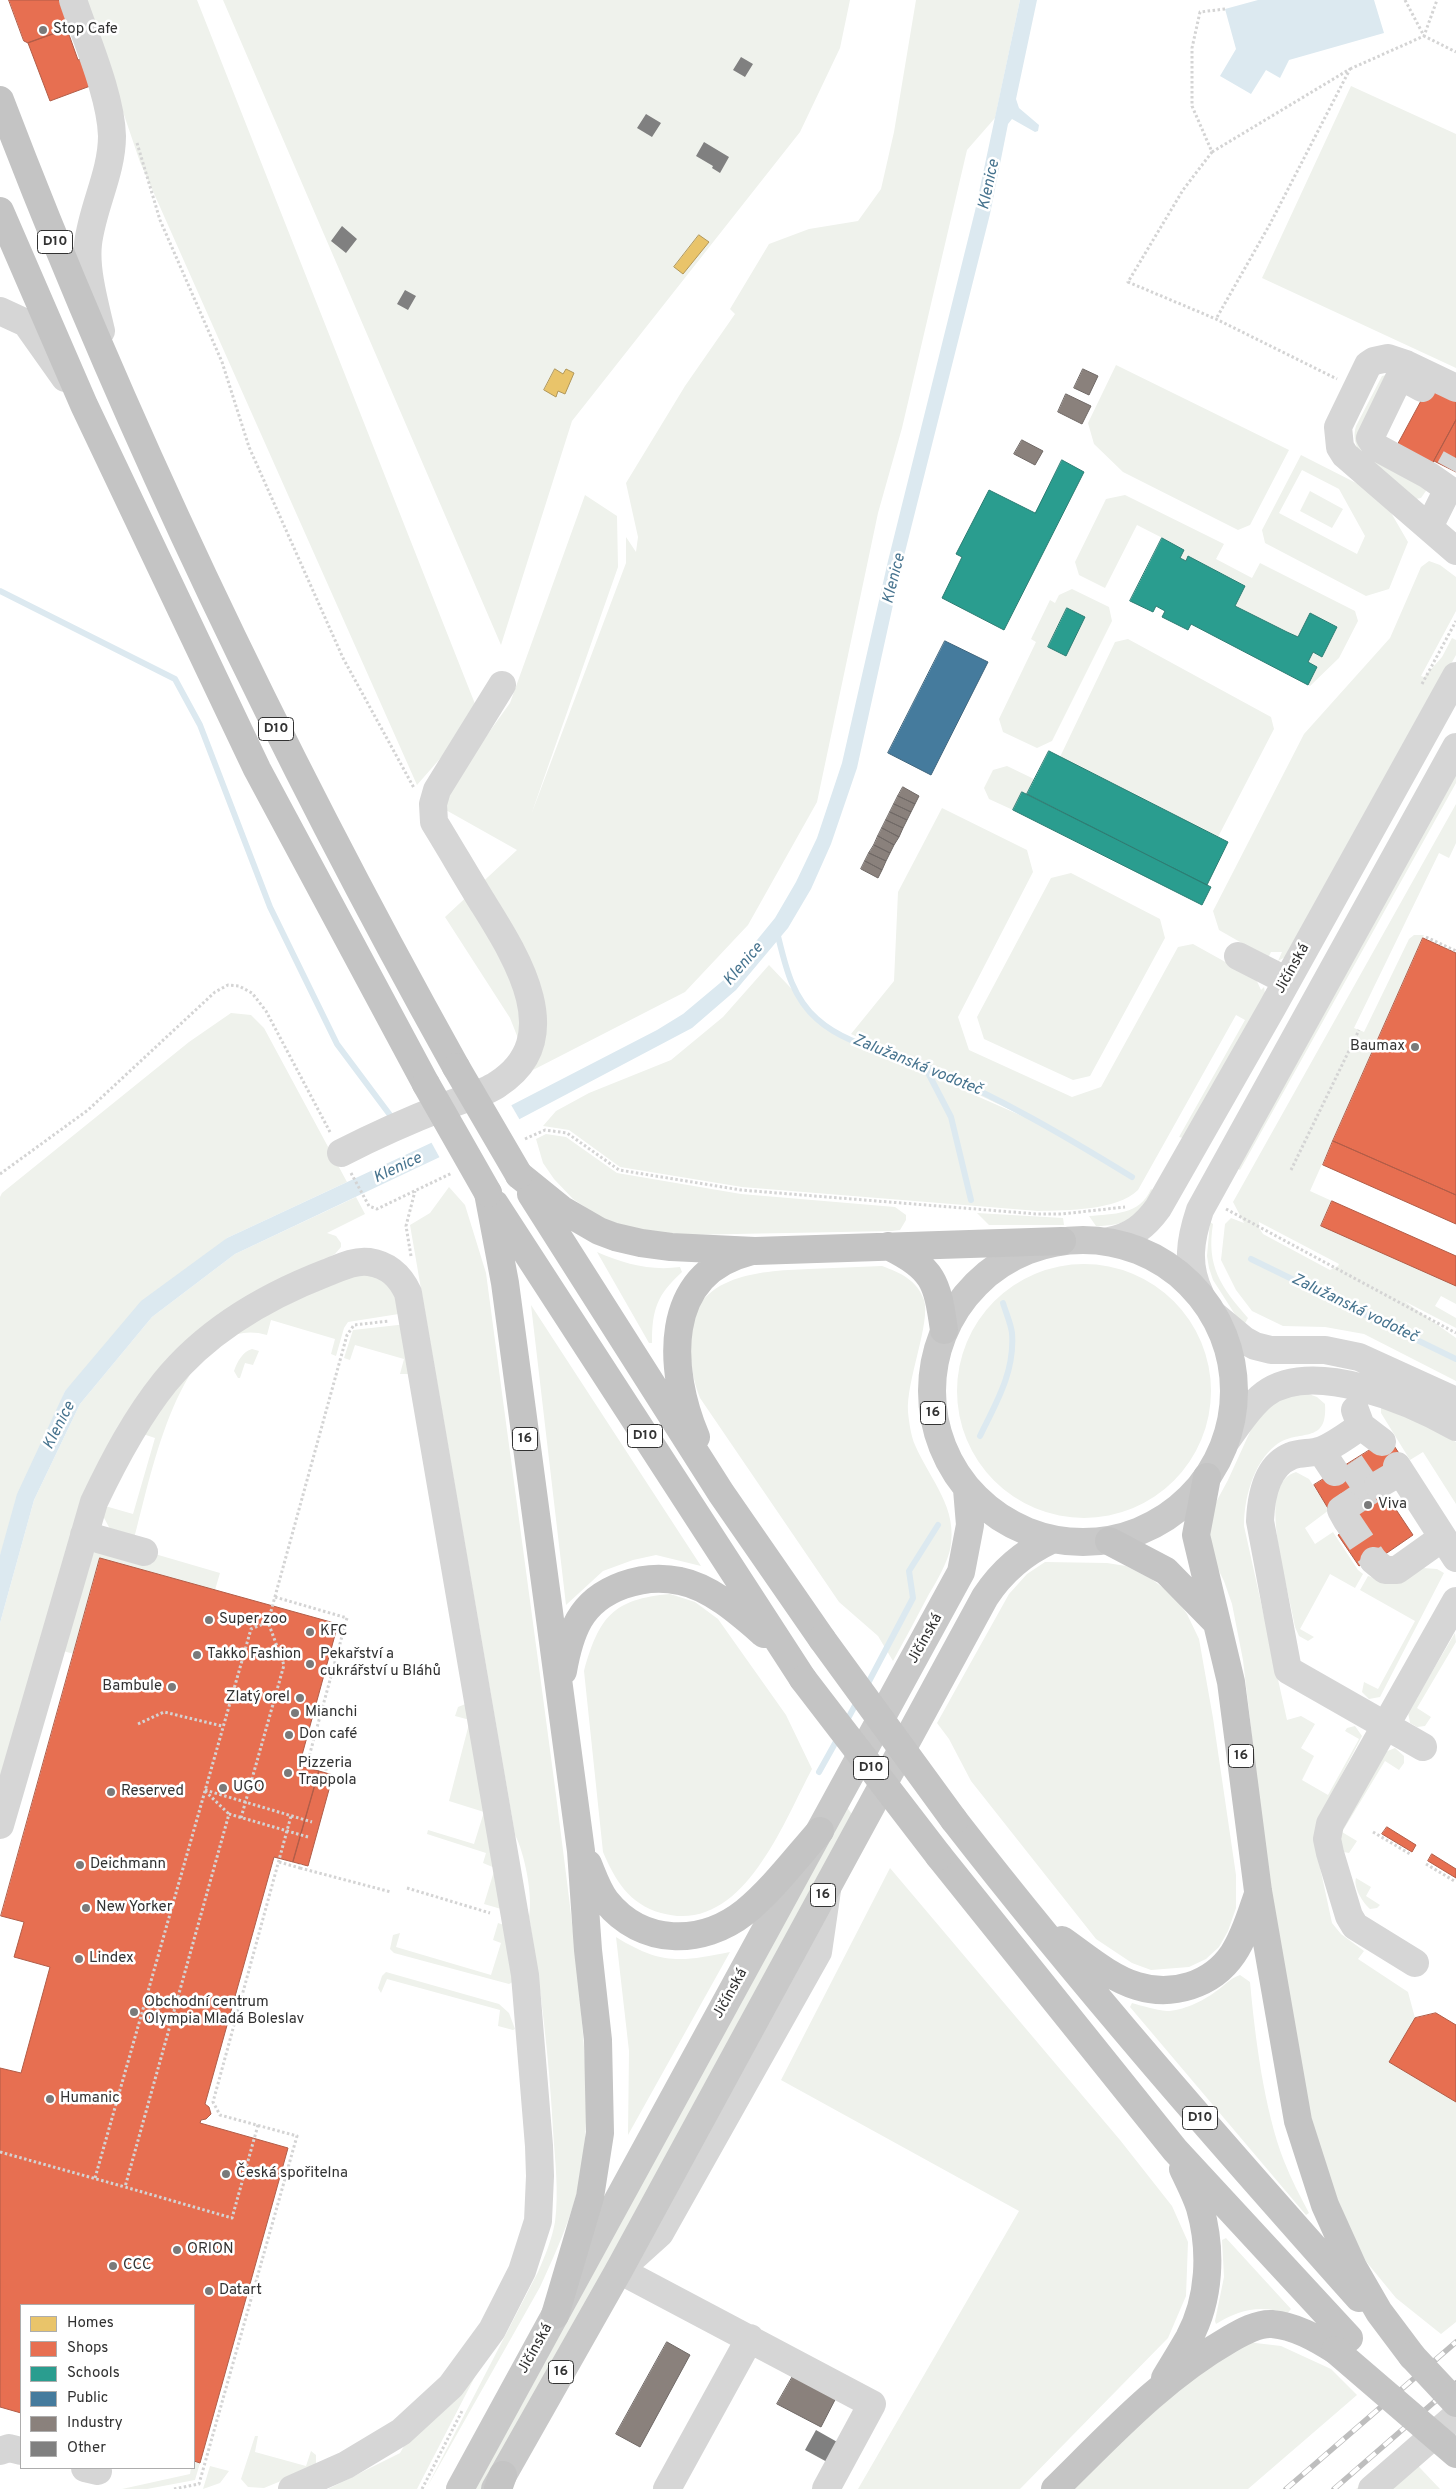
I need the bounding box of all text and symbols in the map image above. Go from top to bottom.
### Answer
place label: Stop Cafe [53,21,118,39]
marker: Stop Cafe [37,24,49,36]
water label: Klenice [975,158,1005,212]
road number: D10 [38,230,72,253]
water label: Klenice [880,552,910,606]
road number: D10 [258,718,294,741]
water label: Klenice [720,939,768,991]
street label: Jičínská [1272,941,1314,997]
water label: Zalužanská vodoteč [850,1031,984,1101]
place label: Baumax [1350,1038,1405,1056]
marker: Baumax [1409,1041,1421,1053]
water label: Klenice [371,1150,425,1188]
water label: Zalužanská vodoteč [1288,1270,1420,1348]
water label: Klenice [40,1399,80,1453]
road number: 16 [920,1402,946,1425]
road number: D10 [628,1424,662,1448]
road number: 16 [512,1428,538,1450]
place label: Viva [1378,1496,1407,1514]
marker: Viva [1362,1499,1374,1511]
place label: Super zoo [219,1611,287,1629]
street label: Jičínská [905,1611,947,1667]
marker: Super zoo [203,1614,215,1626]
place label: KFC [320,1623,348,1641]
marker: KFC [304,1626,316,1638]
place label: Takko Fashion [207,1646,301,1664]
place label: Pekařství a cukrářství u Bláhů [320,1646,441,1681]
marker: Takko Fashion [191,1649,203,1661]
marker: Pekařství a cukrářství u Bláhů [304,1658,316,1670]
place label: Bambule [102,1678,162,1696]
marker: Bambule [166,1681,178,1693]
place label: Zlatý orel [226,1689,290,1707]
marker: Zlatý orel [294,1692,306,1704]
place label: Mianchi [305,1704,357,1722]
marker: Mianchi [289,1707,301,1719]
place label: Don café [299,1726,357,1744]
marker: Don café [283,1729,295,1741]
road number: 16 [1228,1744,1254,1768]
place label: Pizzeria Trappola [298,1755,356,1790]
road number: D10 [854,1756,888,1780]
marker: Pizzeria Trappola [282,1767,294,1779]
place label: UGO [233,1779,265,1797]
marker: UGO [217,1782,229,1794]
place label: Reserved [121,1783,184,1801]
marker: Reserved [105,1786,117,1798]
place label: Deichmann [90,1856,166,1874]
marker: Deichmann [74,1859,86,1871]
road number: 16 [810,1884,836,1906]
place label: New Yorker [96,1899,173,1917]
marker: New Yorker [80,1902,92,1914]
place label: Lindex [89,1950,134,1968]
marker: Lindex [73,1953,85,1965]
street label: Jičínská [710,1966,752,2022]
place label: Obchodní centrum Olympia Mladá Boleslav [144,1994,304,2029]
marker: Obchodní centrum Olympia Mladá Boleslav [128,2006,140,2018]
place label: Humanic [60,2090,120,2108]
marker: Humanic [44,2093,56,2105]
road number: D10 [1182,2106,1218,2130]
place label: Česká spořitelna [236,2165,348,2183]
marker: Česká spořitelna [220,2168,232,2180]
place label: ORION [187,2241,234,2259]
marker: ORION [171,2244,183,2256]
place label: CCC [123,2257,152,2275]
marker: CCC [107,2260,119,2272]
place label: Datart [219,2282,262,2300]
marker: Datart [203,2285,215,2297]
legend [20,2304,195,2469]
text: Homes [67,2314,114,2333]
street label: Jičínská [515,2321,557,2377]
text: Shops [67,2339,108,2358]
road number: 16 [548,2360,574,2384]
text: Schools [67,2364,120,2383]
text: Public [67,2389,108,2408]
text: Industry [67,2414,123,2433]
text: Other [67,2439,106,2458]

